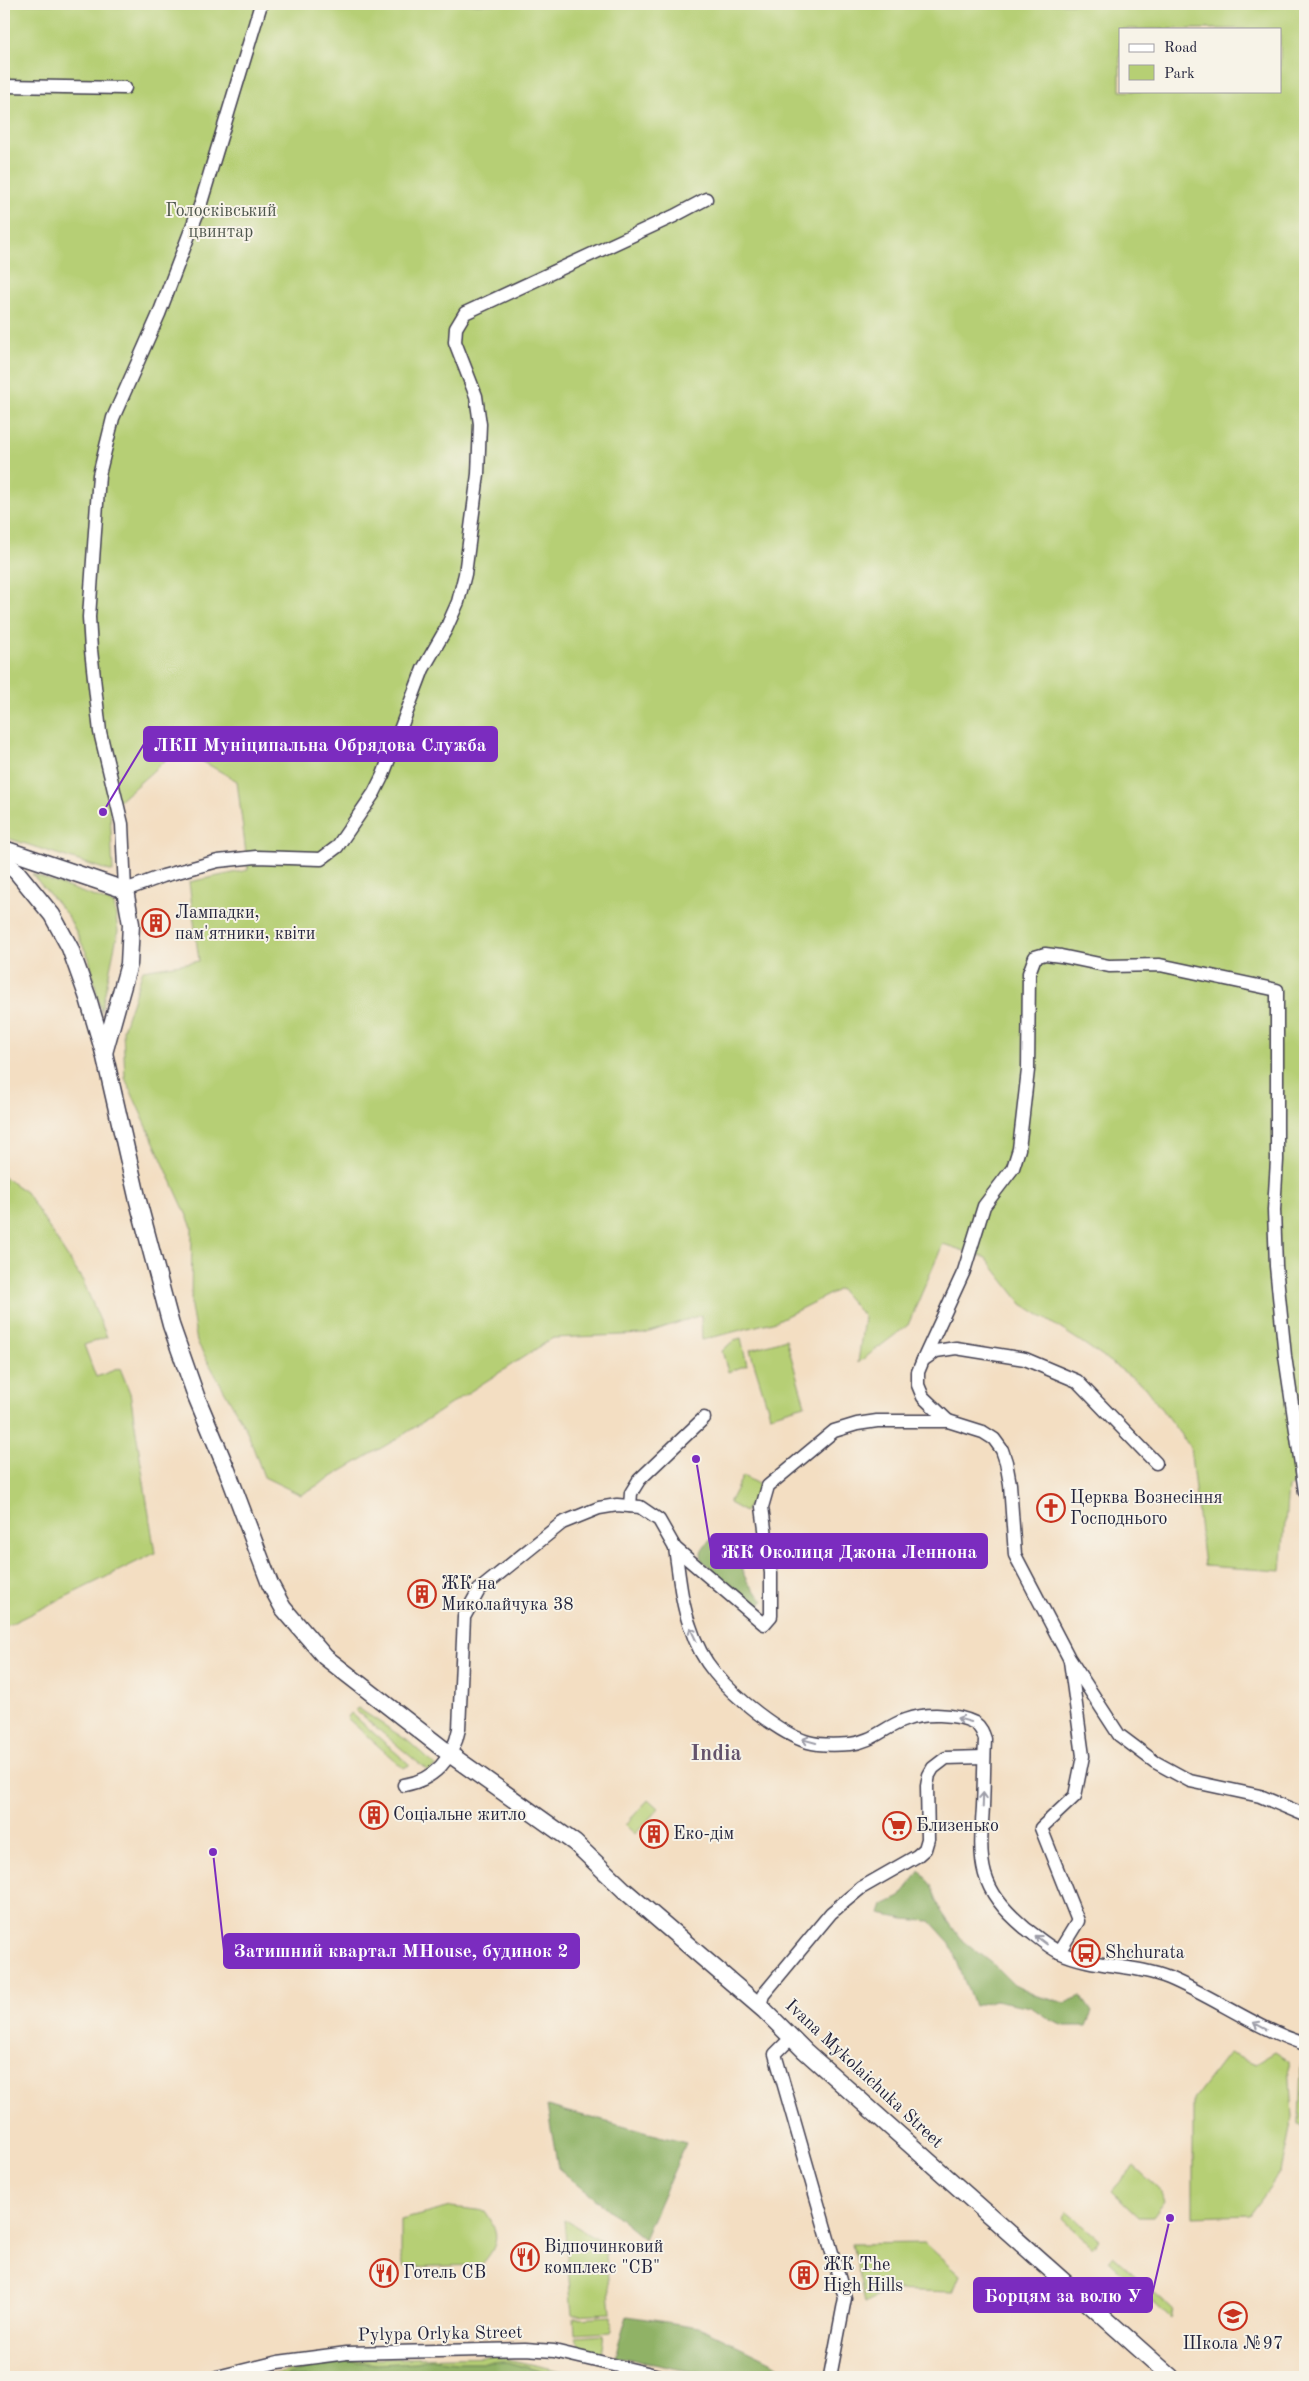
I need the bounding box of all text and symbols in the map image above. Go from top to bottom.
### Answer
legend [1119,28,1282,92]
text: Road [1164,41,1198,56]
text: Park [1164,67,1195,82]
park label: Голосківський цвинтар [165,202,277,241]
callout: ЛКП Муніципальна Обрядова Служба [144,727,497,761]
text: ЛКП Муніципальна Обрядова Служба [154,737,487,756]
place label: Лампадки, пам'ятники, квіти [175,904,315,943]
building icon: Лампадки, пам'ятники, квіти [141,908,171,938]
place label: Церква Вознесіння Господнього [1070,1489,1223,1528]
church icon: Церква Вознесіння Господнього [1036,1493,1066,1523]
callout: ЖК Околиця Джона Леннона [711,1534,987,1568]
text: ЖК Околиця Джона Леннона [721,1544,977,1563]
place label: ЖК на Миколайчука 38 [441,1575,574,1614]
building icon: ЖК на Миколайчука 38 [407,1579,437,1609]
one-way arrow [688,1627,697,1642]
one-way arrow [956,1715,972,1724]
one-way arrow [801,1736,817,1745]
district label: India [690,1743,742,1765]
one-way arrow [978,1793,988,1809]
building icon: Соціальне житло [359,1800,389,1830]
place label: Соціальне житло [393,1806,526,1824]
supermarket icon: Близенько [882,1811,912,1841]
place label: Близенько [916,1817,999,1835]
building icon: Еко-дім [639,1819,669,1849]
place label: Еко-дім [673,1825,734,1843]
callout: Затишний квартал MHouse, будинок 2 [224,1934,579,1968]
one-way arrow [1034,1935,1048,1945]
bus stop icon: Shchurata [1071,1938,1101,1968]
text: Затишний квартал MHouse, будинок 2 [234,1943,568,1962]
place label: Shchurata [1105,1944,1185,1962]
street label: Ivana Mykolaichuka Street [782,1996,946,2152]
one-way arrow [1253,2021,1268,2031]
place label: Відпочинковий комплекс "СВ" [544,2238,663,2277]
restaurant icon: Відпочинковий комплекс "СВ" [510,2242,540,2272]
place label: ЖК The High Hills [823,2256,903,2295]
restaurant icon: Готель СВ [369,2258,399,2288]
building icon: ЖК The High Hills [789,2260,819,2290]
place label: Готель СВ [403,2264,486,2282]
callout: Борцям за волю У [974,2278,1152,2312]
text: Борцям за волю У [984,2288,1142,2307]
school or university icon: Школа №97 [1218,2301,1248,2331]
street label: Pylypa Orlyka Street [357,2324,523,2344]
place label: Школа №97 [1183,2335,1283,2353]

